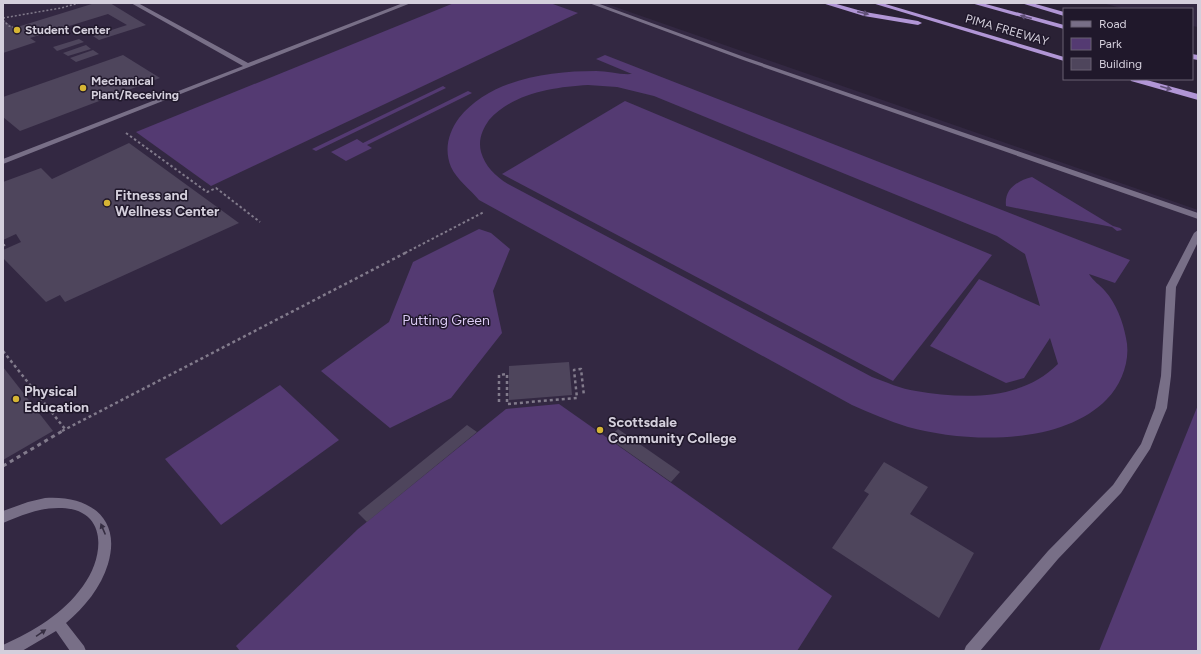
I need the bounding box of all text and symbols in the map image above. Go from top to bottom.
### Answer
legend [1063,8,1193,80]
one-way arrow [856,11,869,17]
street label: PIMA FREEWAY [964,11,1051,49]
one-way arrow [1020,14,1032,20]
text: Road [1099,17,1127,31]
place label: Student Center [25,23,111,37]
marker: Student Center [12,25,22,35]
text: Park [1099,37,1122,51]
text: Building [1099,57,1142,71]
place label: Mechanical Plant/Receiving [91,74,179,102]
marker: Mechanical Plant/Receiving [78,83,88,93]
one-way arrow [1160,85,1172,91]
place label: Fitness and Wellness Center [115,187,220,220]
marker: Fitness and Wellness Center [102,198,112,208]
park label: Putting Green [402,312,490,329]
place label: Physical Education [24,383,89,416]
marker: Physical Education [11,394,21,404]
place label: Scottsdale Community College [608,414,737,447]
marker: Scottsdale Community College [595,425,605,435]
one-way arrow [100,523,106,535]
one-way arrow [35,630,47,637]

